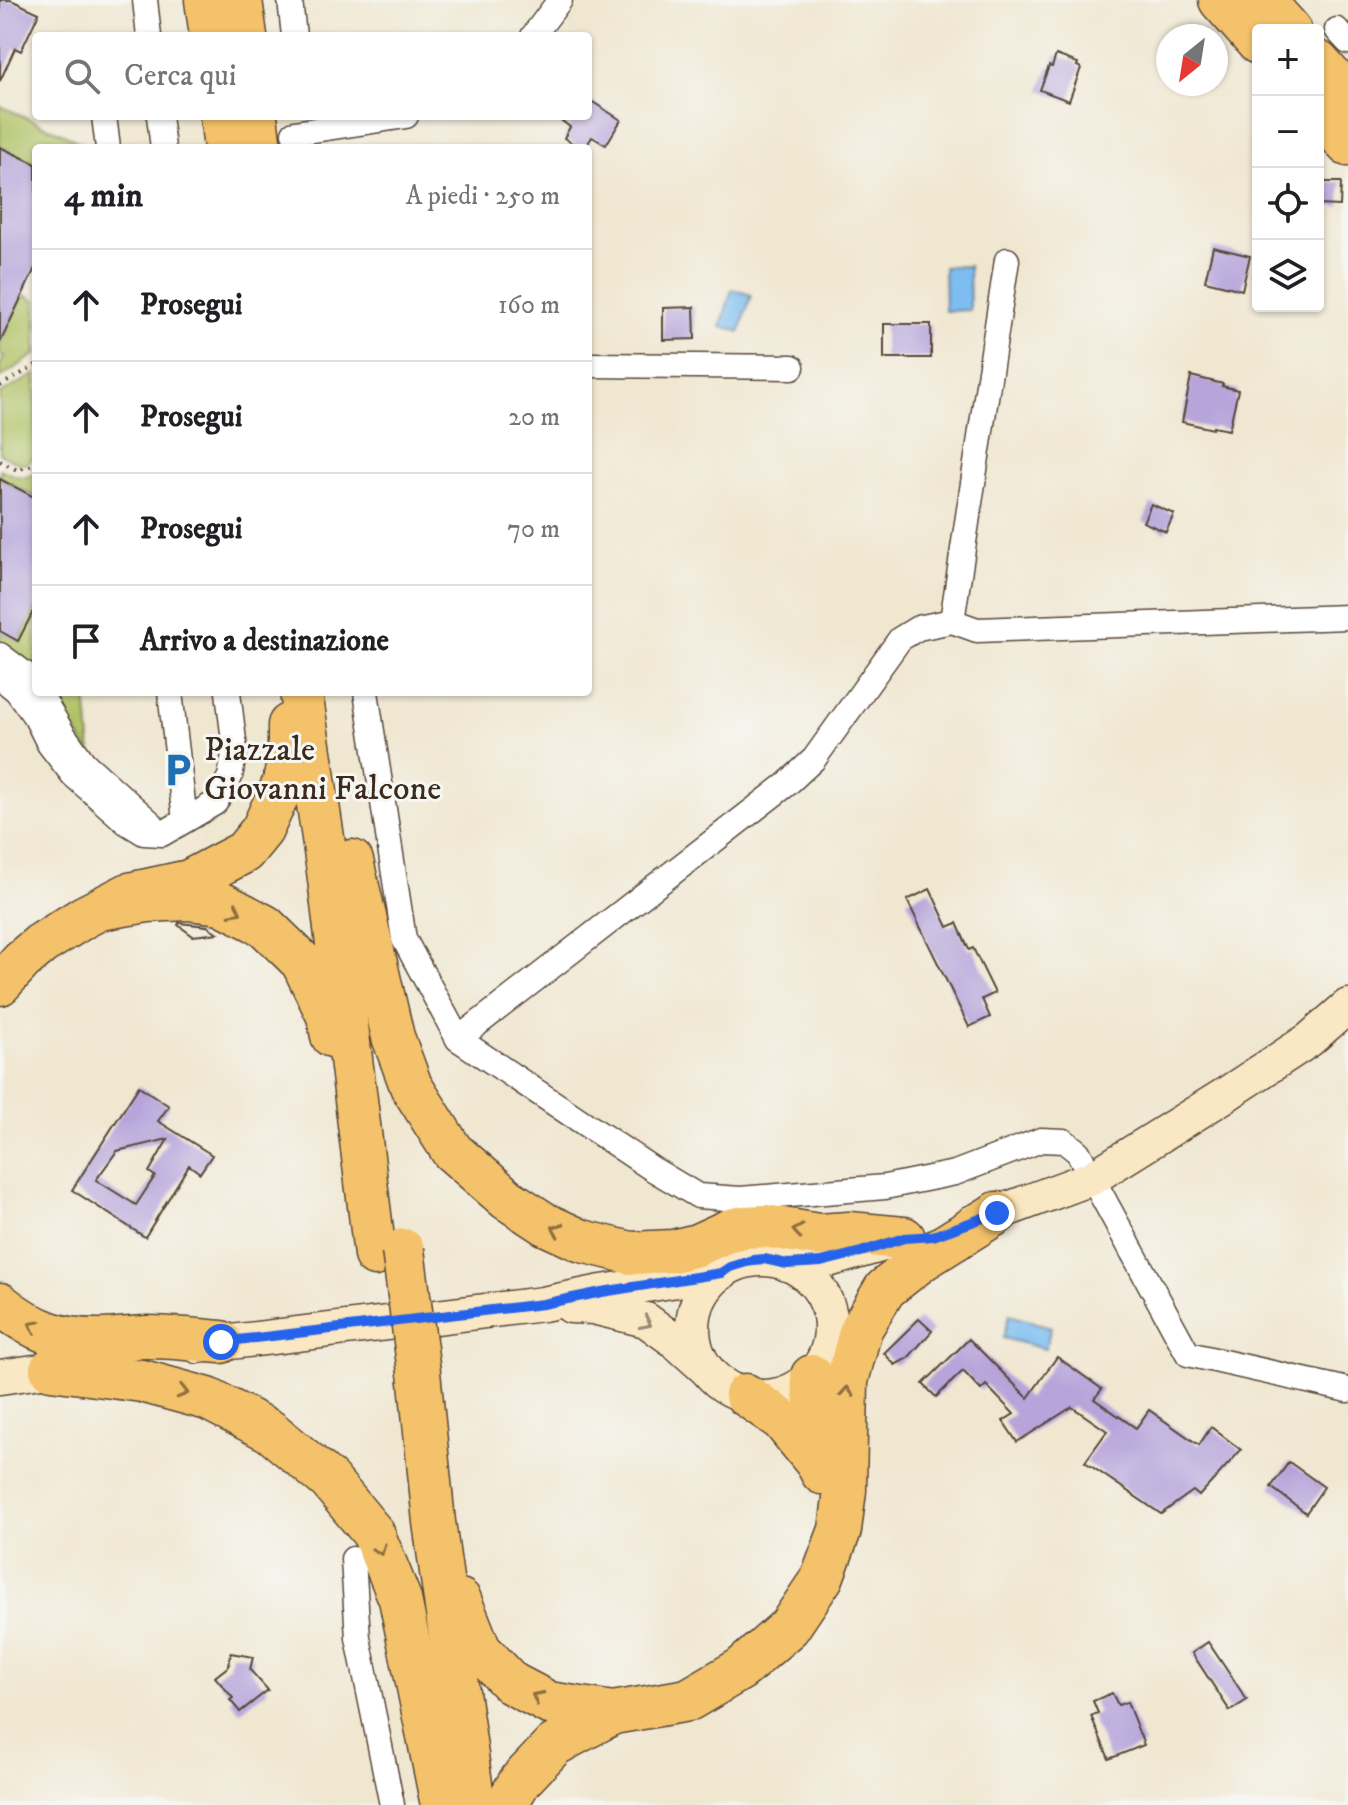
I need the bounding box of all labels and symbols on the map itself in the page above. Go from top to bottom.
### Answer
north arrow [1156,24,1228,96]
place label: Piazzale Giovanni Falcone [204,729,441,810]
parking icon: Piazzale Giovanni Falcone [159,751,197,789]
one-way arrow [228,901,243,917]
route end [979,1195,1015,1231]
one-way arrow [551,1223,565,1239]
one-way arrow [791,1224,805,1241]
one-way arrow [638,1313,652,1329]
one-way arrow [28,1320,43,1336]
route start [203,1324,239,1360]
one-way arrow [176,1382,190,1399]
one-way arrow [838,1385,855,1398]
one-way arrow [371,1542,387,1556]
one-way arrow [532,1691,546,1707]

